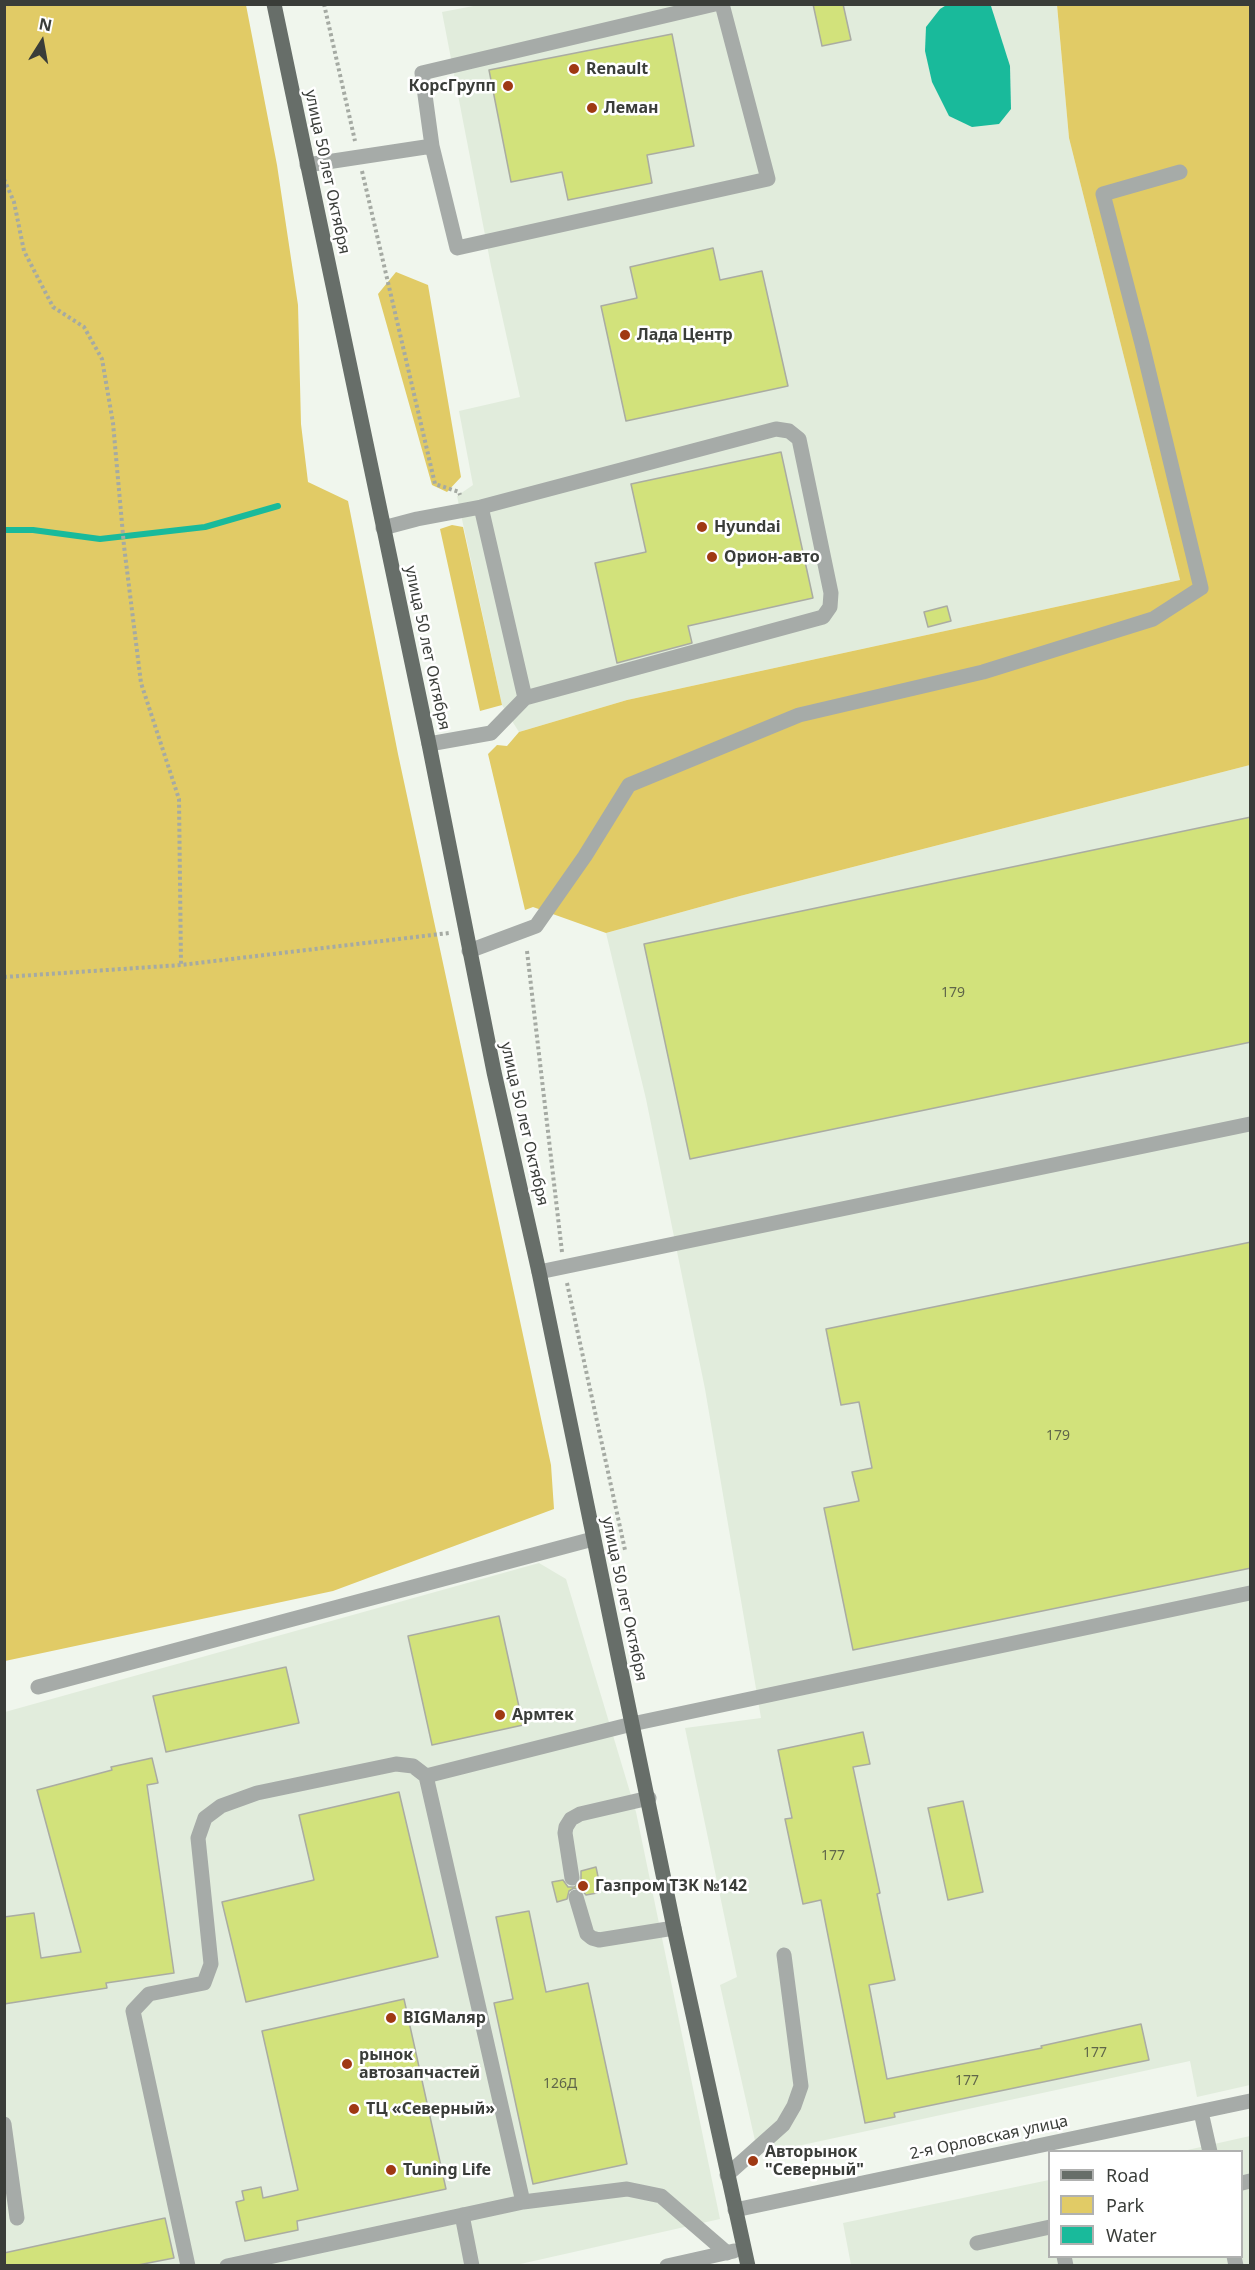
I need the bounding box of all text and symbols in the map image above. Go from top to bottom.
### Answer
north arrow [12,12,72,72]
text: N [37,12,54,36]
place label: Renault [586,59,648,79]
marker: Renault [567,62,581,76]
place label: КорсГрупп [409,76,496,96]
marker: КорсГрупп [501,79,515,93]
street label: улица 50 лет Октября [300,88,354,256]
place label: Леман [604,98,658,118]
marker: Леман [585,101,599,115]
place label: Лада Центр [637,325,733,345]
marker: Лада Центр [618,328,632,342]
place label: Hyundai [714,517,781,537]
marker: Hyundai [695,520,709,534]
place label: Орион-авто [724,547,820,567]
marker: Орион-авто [705,550,719,564]
street label: улица 50 лет Октября [400,564,454,732]
house number: 179 [941,985,965,1001]
street label: улица 50 лет Октября [496,1040,552,1208]
house number: 179 [1046,1428,1070,1444]
street label: улица 50 лет Октября [597,1515,651,1683]
place label: Армтек [512,1705,574,1725]
marker: Армтек [493,1708,507,1722]
house number: 177 [821,1848,845,1864]
place label: Газпром ТЗК №142 [595,1876,747,1896]
marker: Газпром ТЗК №142 [576,1879,590,1893]
place label: BIGМаляр [403,2008,486,2028]
marker: BIGМаляр [384,2011,398,2025]
place label: рынок автозапчастей [359,2045,480,2083]
house number: 177 [1083,2045,1107,2061]
marker: рынок автозапчастей [340,2057,354,2071]
house number: 177 [955,2073,979,2089]
house number: 126Д [543,2076,577,2092]
place label: ТЦ «Северный» [366,2099,495,2119]
marker: ТЦ «Северный» [347,2102,361,2116]
street label: 2-я Орловская улица [908,2112,1070,2164]
place label: Авторынок "Северный" [765,2142,864,2180]
legend [1048,2150,1243,2258]
marker: Авторынок "Северный" [746,2154,760,2168]
place label: Tuning Life [403,2160,491,2180]
marker: Tuning Life [384,2163,398,2177]
text: Road [1106,2163,1149,2187]
text: Park [1106,2193,1144,2217]
text: Water [1106,2223,1157,2247]

